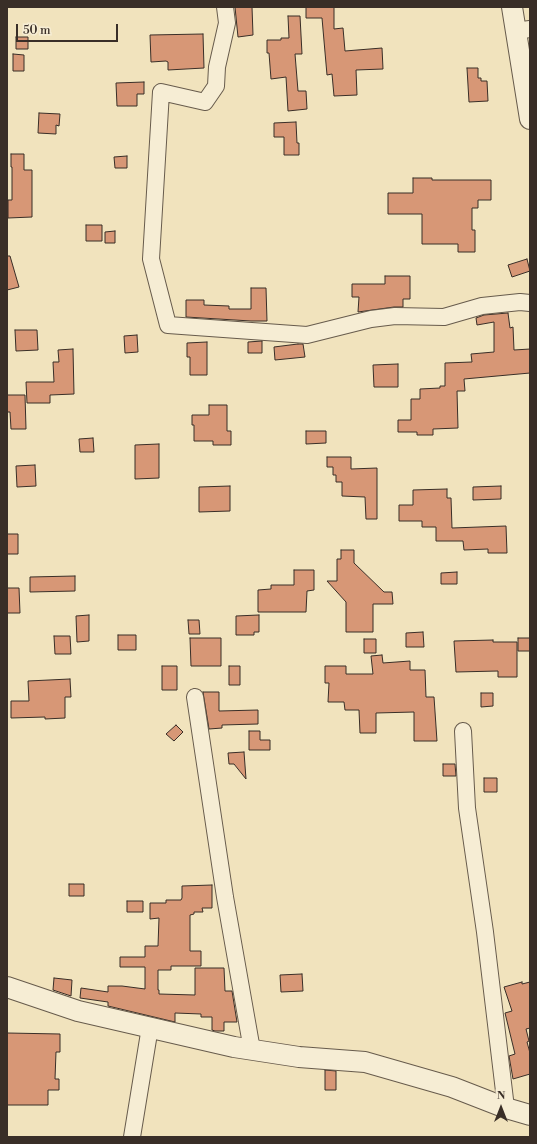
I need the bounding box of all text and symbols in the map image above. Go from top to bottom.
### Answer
scale bar [18,16,120,42]
text: 50 m [23,23,51,38]
north arrow [481,1088,521,1128]
text: N [497,1089,505,1103]

